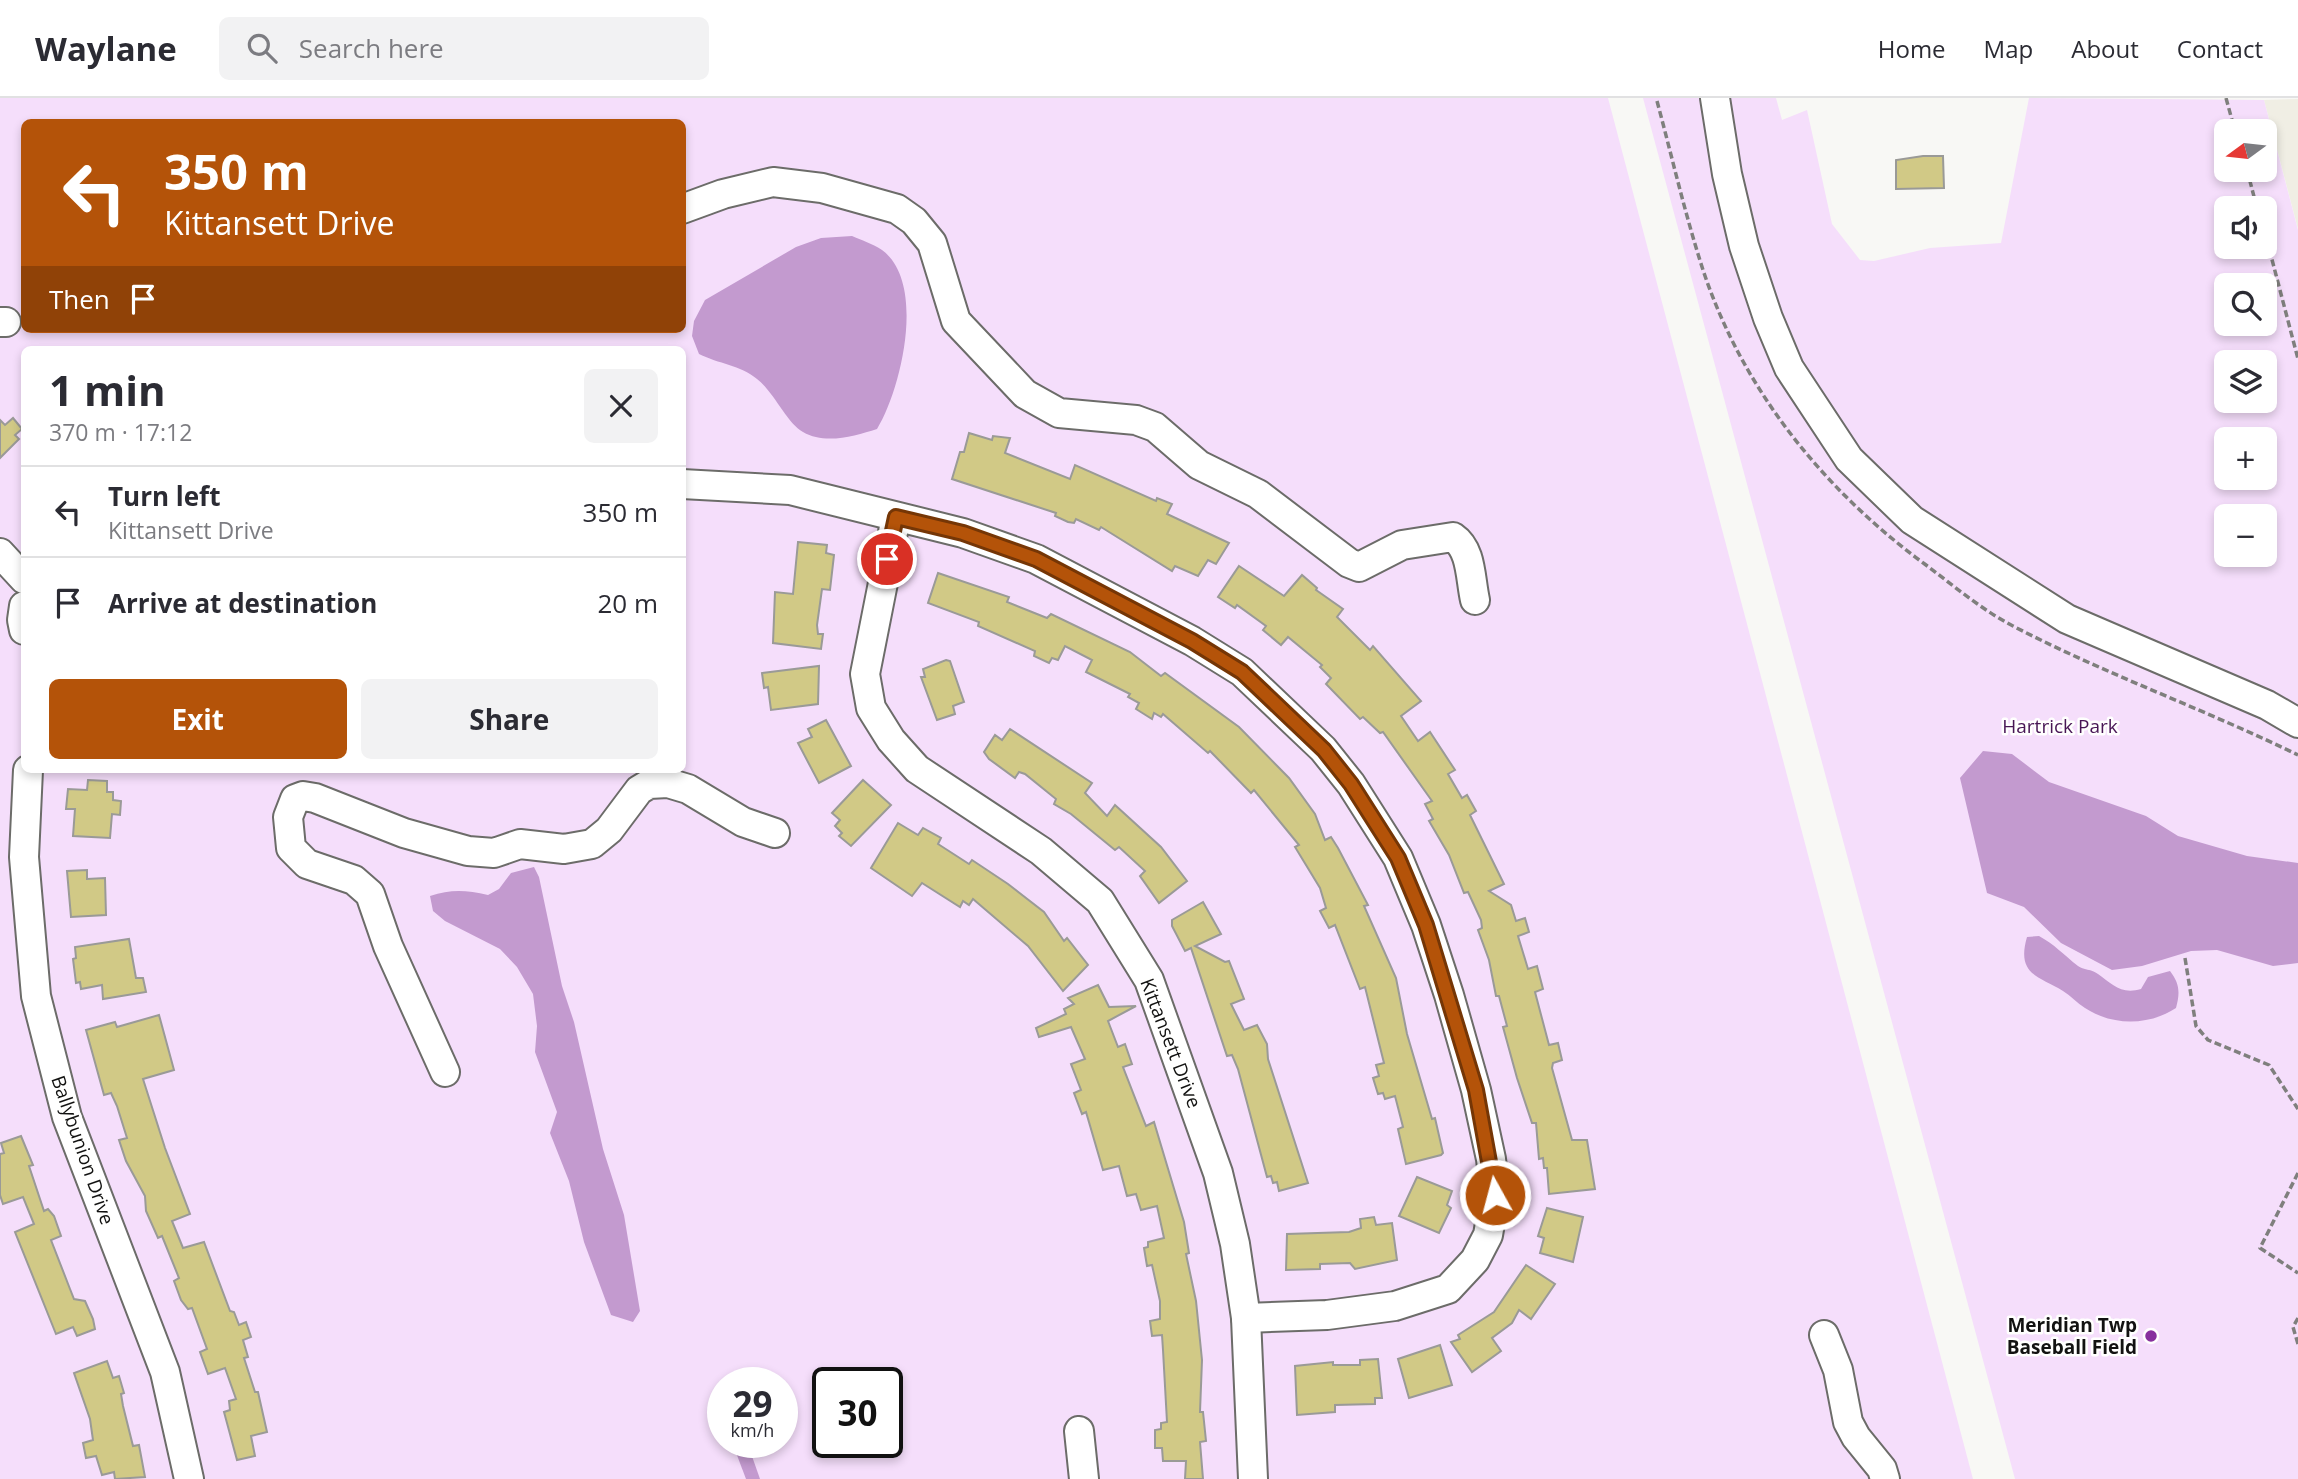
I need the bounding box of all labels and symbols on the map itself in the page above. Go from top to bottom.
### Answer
north arrow [2214,119,2277,182]
pin [857,529,917,589]
park label: Hartrick Park [2002,713,2118,739]
street label: Kittansett Drive [1134,974,1208,1112]
street label: Ballybunion Drive [45,1072,121,1228]
position arrow [1458,1158,1532,1232]
place label: Meridian Twp Baseball Field [2007,1312,2137,1360]
marker: Meridian Twp Baseball Field [2143,1328,2159,1344]
speed limit sign: 30 [812,1367,903,1458]

